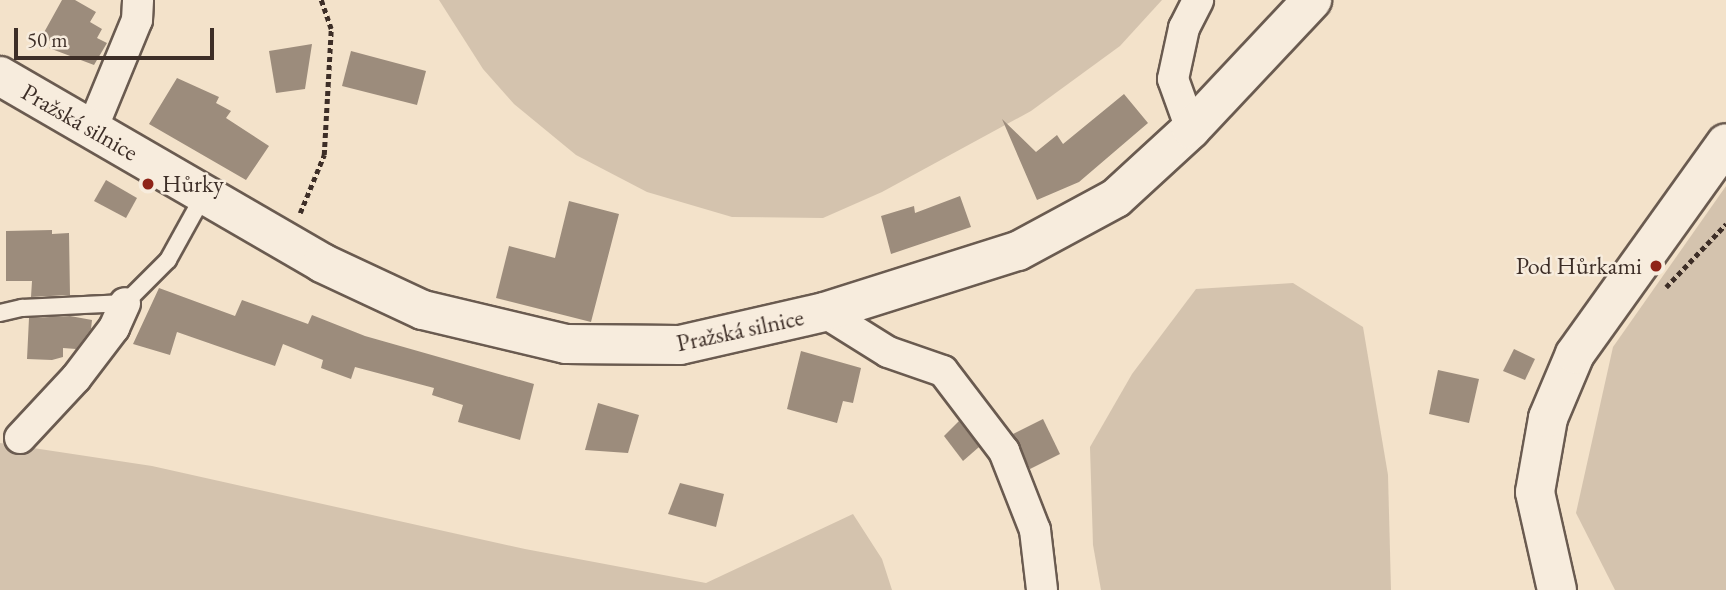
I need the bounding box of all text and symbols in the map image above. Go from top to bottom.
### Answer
scale bar [18,14,217,58]
text: 50 m [27,26,68,53]
street label: Pražská silnice [17,77,143,167]
place label: Hůrky [162,170,224,198]
marker: Hůrky [140,176,156,192]
place label: Pod Hůrkami [1516,252,1642,280]
marker: Pod Hůrkami [1648,258,1664,274]
street label: Pražská silnice [674,302,806,358]

